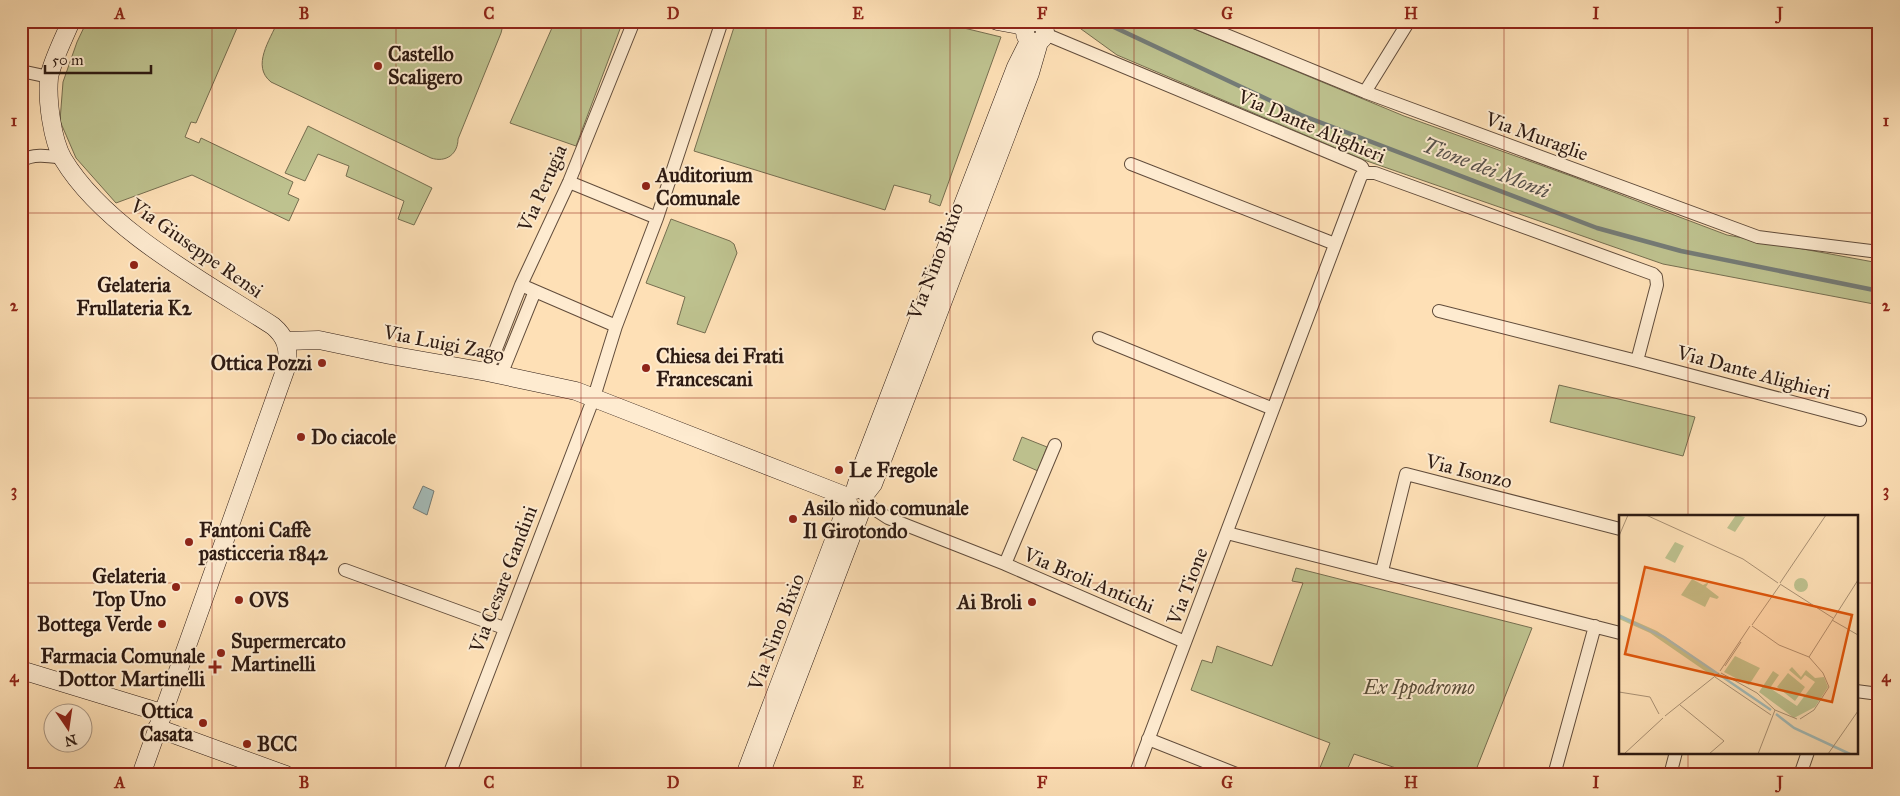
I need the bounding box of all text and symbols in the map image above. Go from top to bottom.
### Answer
text: A [114,4,126,23]
text: B [299,4,309,23]
text: C [484,4,495,23]
text: D [667,4,680,23]
text: E [852,4,864,23]
text: F [1037,4,1048,23]
text: G [1221,4,1233,23]
text: H [1404,4,1418,23]
text: I [1593,4,1600,23]
text: J [1775,4,1784,24]
scale bar [45,42,151,74]
place label: Castello Scaligero [388,42,463,90]
text: 50 m [52,51,84,69]
marker: Castello Scaligero [372,60,384,72]
street label: Via Dante Alighieri [1233,84,1390,169]
street label: Via Muraglie [1481,106,1592,167]
text: 1 [11,111,18,130]
text: 1 [1883,111,1890,130]
water label: Tione dei Monti [1419,132,1553,204]
street label: Via Perugia [512,140,573,237]
place label: Auditorium Comunale [654,163,753,210]
marker: Auditorium Comunale [640,180,652,192]
street label: Via Giuseppe Rensi [125,193,269,303]
street label: Via Nino Bixio [901,199,968,324]
marker: Gelateria Frullateria K2 [128,259,140,271]
place label: Gelateria Frullateria K2 [76,273,193,320]
text: 2 [10,296,19,315]
text: 2 [1882,296,1891,315]
street label: Via Luigi Zago [380,319,507,367]
street label: Via Dante Alighieri [1673,340,1834,405]
place label: Chiesa dei Frati Francescani [656,344,784,391]
place label: Ottica Pozzi [211,351,312,375]
marker: Ottica Pozzi [316,357,328,369]
marker: Chiesa dei Frati Francescani [640,362,652,374]
place label: Do ciacole [311,425,397,449]
marker: Do ciacole [295,431,307,443]
street label: Via Isonzo [1422,448,1515,493]
place label: Le Fregole [849,458,939,483]
marker: Le Fregole [833,464,845,476]
text: 3 [11,481,17,501]
text: 3 [1883,481,1889,501]
place label: Asilo nido comunale Il Girotondo [801,496,969,543]
street label: Via Cesare Gandini [464,502,542,657]
marker: Asilo nido comunale Il Girotondo [787,513,799,525]
inset map [1619,515,1858,754]
place label: Fantoni Caffè pasticceria 1842 [198,518,329,566]
marker: Fantoni Caffè pasticceria 1842 [183,536,195,548]
street label: Via Broli Antichi [1019,541,1158,619]
street label: Via Tione [1161,544,1213,629]
place label: Gelateria Top Uno [92,564,167,612]
street label: Via Nino Bixio [742,570,809,695]
marker: Gelateria Top Uno [170,581,182,593]
place label: OVS [249,588,289,612]
place label: Ai Broli [955,590,1022,614]
marker: OVS [233,594,245,606]
marker: Ai Broli [1026,596,1038,608]
place label: Bottega Verde [37,612,153,637]
marker: Bottega Verde [156,618,168,630]
place label: Supermercato Martinelli [231,629,346,676]
place label: Farmacia Comunale Dottor Martinelli [40,644,206,691]
marker: Supermercato Martinelli [215,647,227,659]
marker: Farmacia Comunale Dottor Martinelli [209,661,221,673]
text: 4 [10,667,20,687]
text: 4 [1882,667,1892,687]
park label: Ex Ippodromo [1362,675,1475,700]
place label: Ottica Casata [140,699,194,746]
north arrow [42,704,92,754]
marker: Ottica Casata [197,717,209,729]
text: N [63,731,79,750]
place label: BCC [257,732,298,756]
marker: BCC [241,738,253,750]
text: A [114,773,126,792]
text: B [299,773,309,792]
text: C [484,773,495,792]
text: D [667,773,680,792]
text: E [852,773,864,792]
text: F [1037,773,1048,792]
text: G [1221,773,1233,792]
text: H [1404,773,1418,792]
text: I [1593,773,1600,792]
text: J [1775,773,1784,793]

